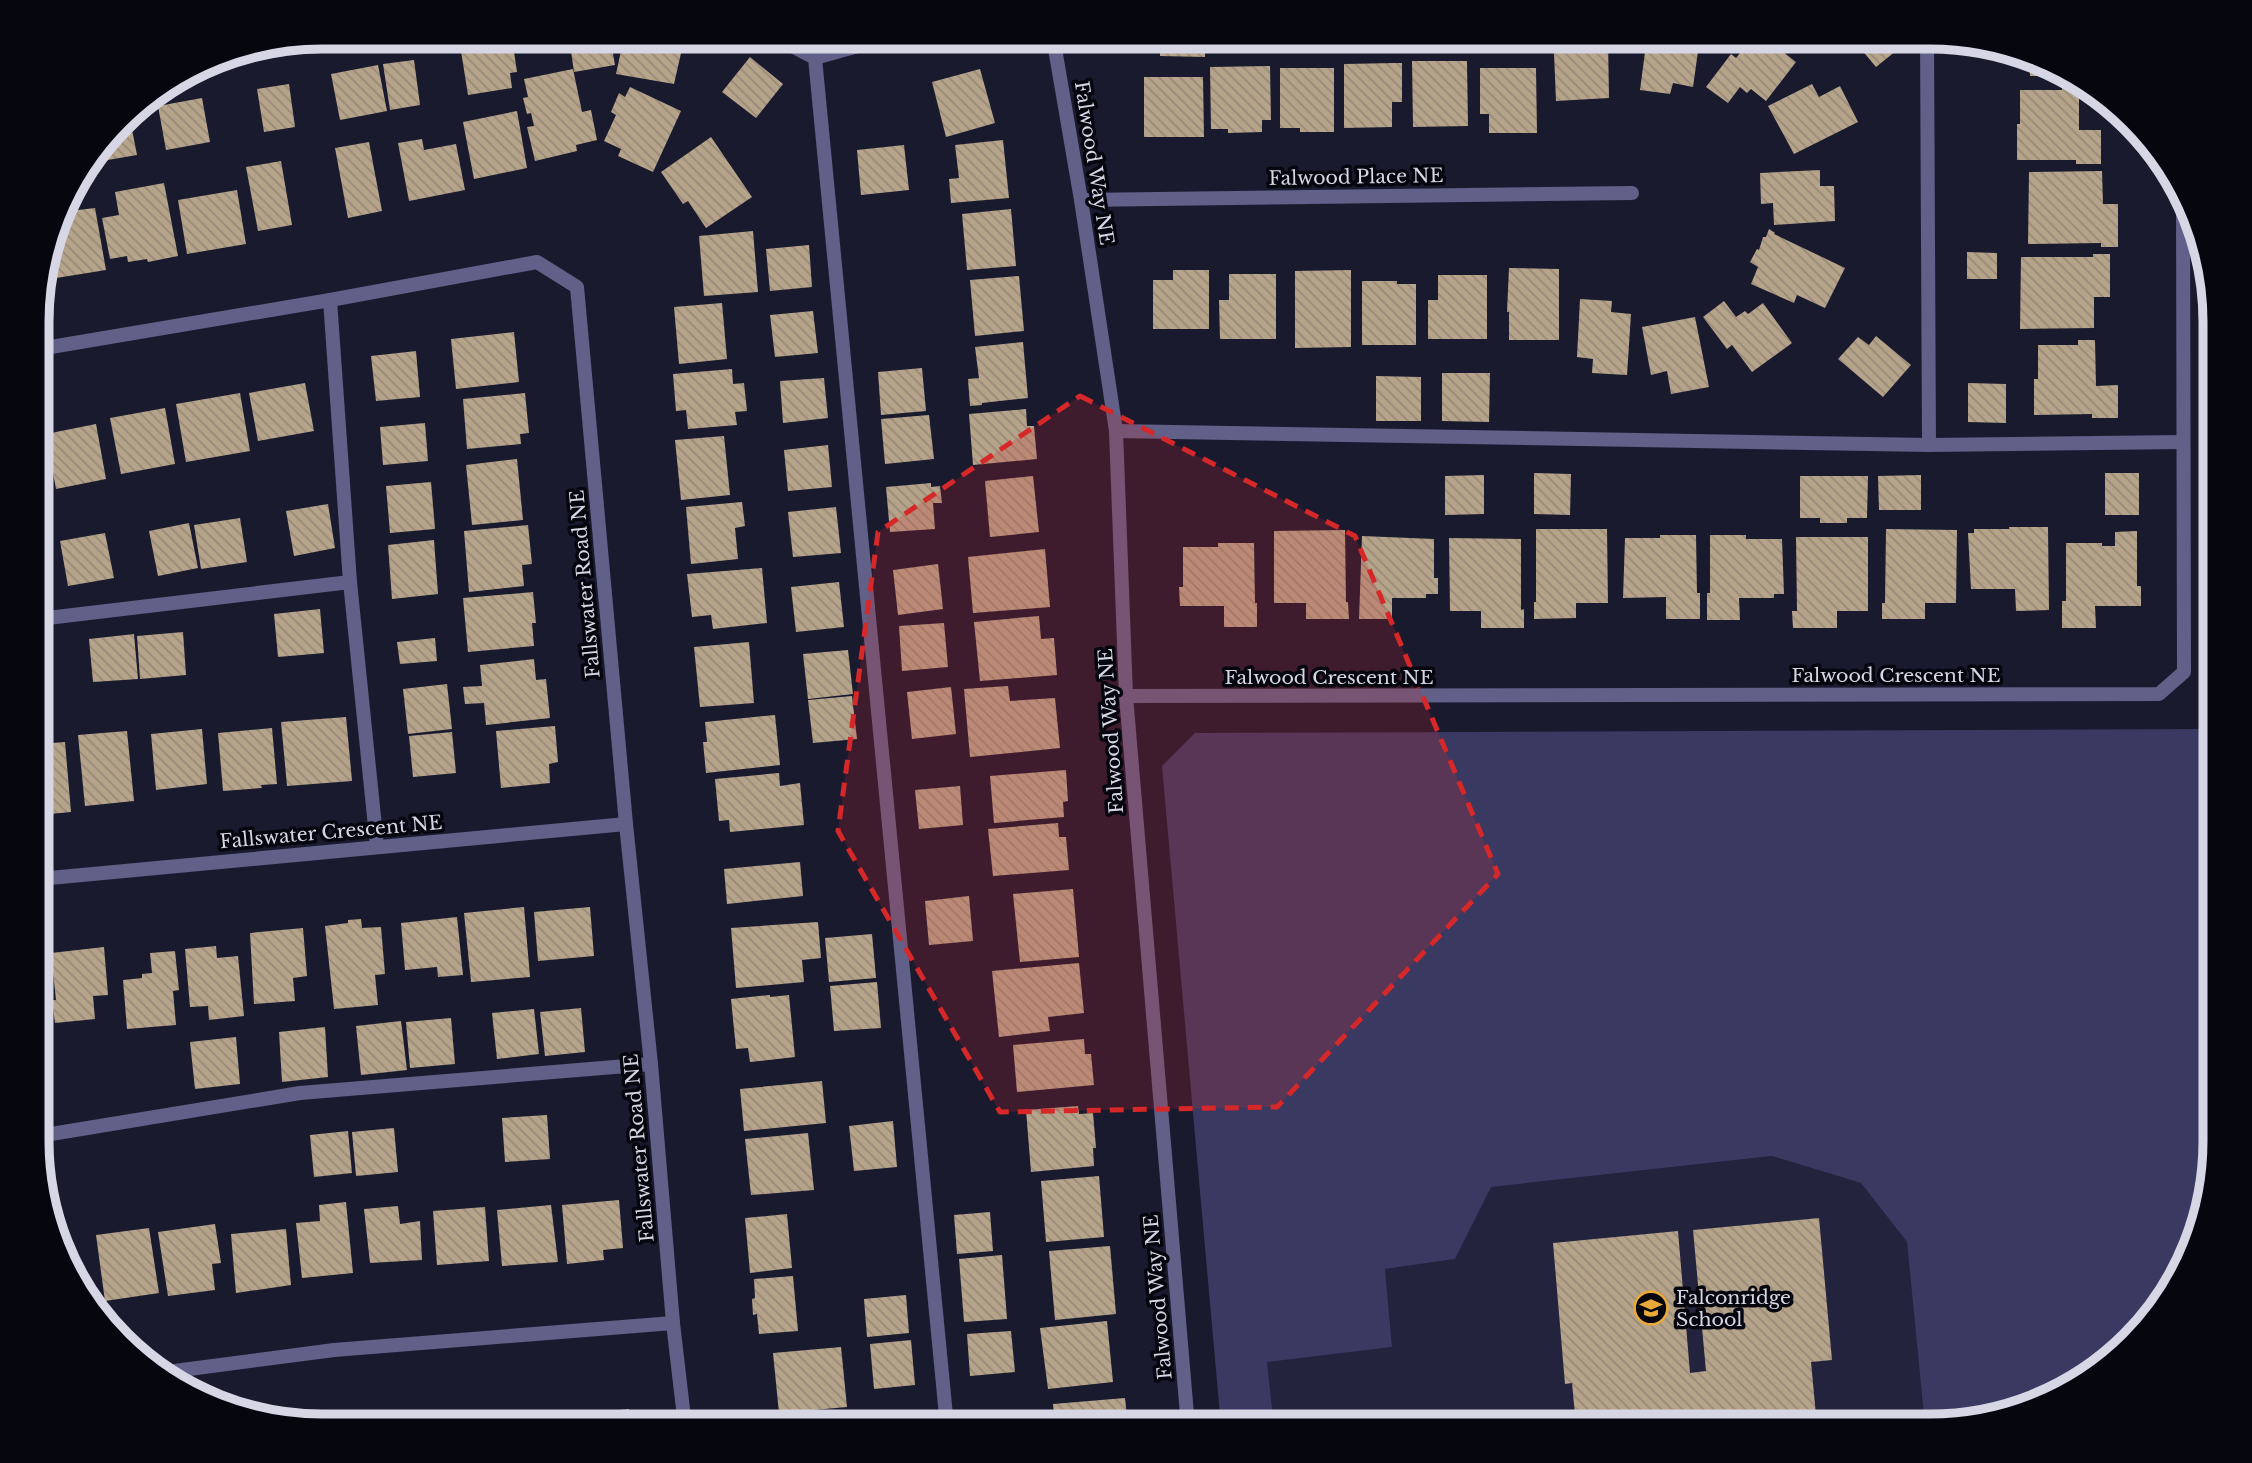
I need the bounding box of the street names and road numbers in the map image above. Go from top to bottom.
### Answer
street label: Falwood Way NE [1070,79,1118,247]
street label: Falwood Place NE [1268,164,1444,190]
street label: Fallswater Road NE [565,489,605,679]
street label: Falwood Way NE [1094,648,1128,814]
street label: Falwood Crescent NE [1792,664,2000,687]
street label: Falwood Crescent NE [1225,666,1433,689]
street label: Fallswater Crescent NE [219,811,443,853]
street label: Fallswater Road NE [619,1053,659,1243]
street label: Falwood Way NE [1139,1214,1177,1380]

